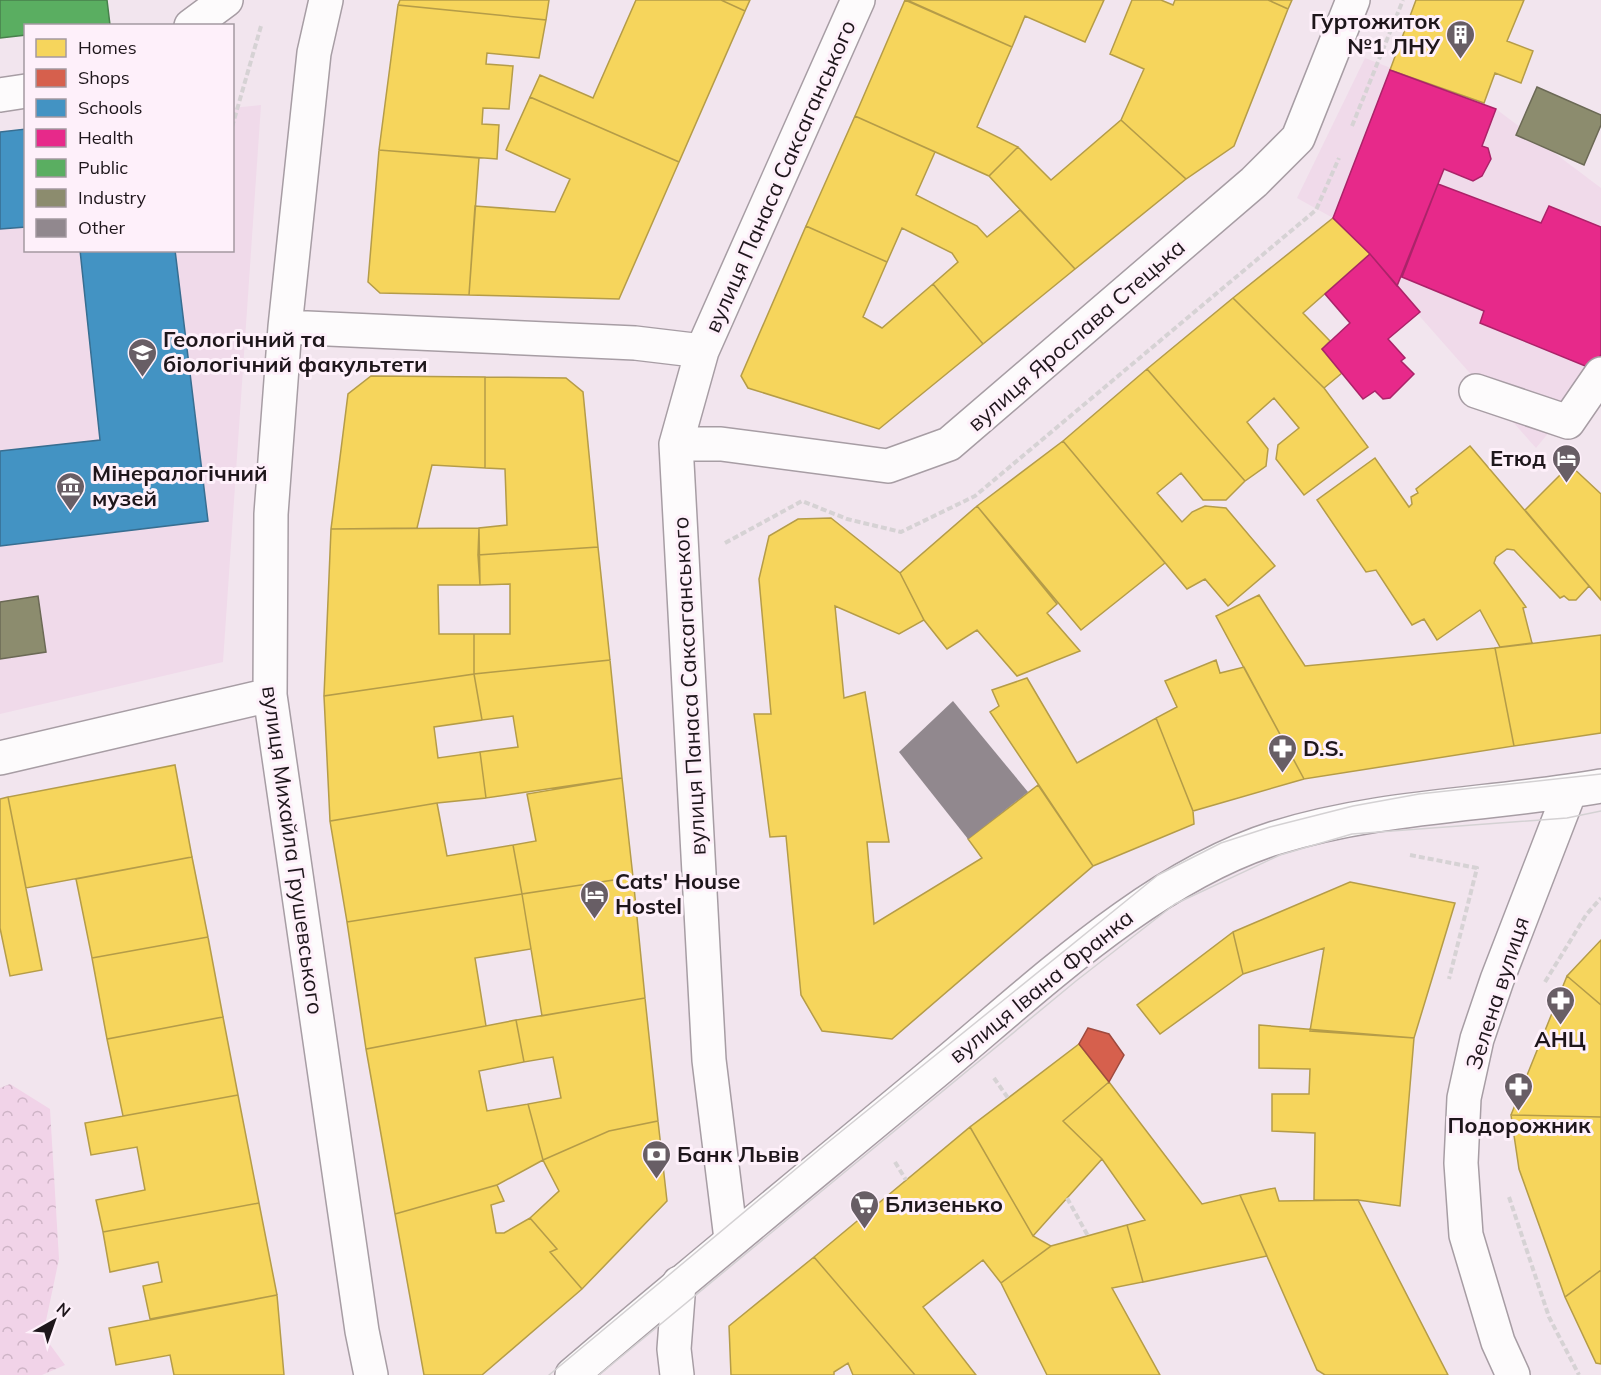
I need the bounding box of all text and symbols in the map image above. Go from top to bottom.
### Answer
place label: Гуртожиток №1 ЛНУ [1311,7,1441,60]
street label: вулиця Панаса Саксаганського [698,15,862,337]
building icon: Гуртожиток №1 ЛНУ [1445,18,1477,60]
legend [24,24,234,252]
text: Homes [78,36,137,59]
text: Shops [78,66,130,89]
text: Schools [78,96,143,119]
text: Health [78,126,134,149]
text: Public [78,156,128,179]
text: Industry [78,186,147,209]
text: Other [78,216,126,239]
street label: вулиця Ярослава Стецька [962,233,1190,437]
place label: Геологічний та біологічний факультети [163,325,427,378]
school or university icon: Геологічний та біологічний факультети [126,336,158,378]
hotel icon: Етюд [1551,442,1583,484]
place label: Етюд [1490,444,1546,472]
place label: Мінералогічний музей [92,459,268,512]
museum icon: Мінералогічний музей [55,470,87,512]
street label: вулиця Панаса Саксаганського [666,516,712,856]
street label: вулиця Михайла Грушевського [256,684,330,1016]
pharmacy icon: D.S. [1266,732,1298,774]
place label: D.S. [1303,734,1344,762]
place label: Cats' House Hostel [615,867,740,920]
hotel icon: Cats' House Hostel [578,878,610,920]
street label: вулиця Івана Франка [943,903,1139,1069]
street label: Зелена вулиця [1459,913,1535,1073]
pharmacy icon: АНЦ [1544,984,1576,1026]
place label: АНЦ [1534,1025,1586,1053]
pharmacy icon: Подорожник [1503,1070,1535,1112]
place label: Подорожник [1447,1111,1591,1139]
bank icon: Банк Львів [640,1138,672,1180]
place label: Банк Львів [677,1140,799,1168]
supermarket icon: Близенько [848,1188,880,1230]
place label: Близенько [885,1190,1003,1218]
north arrow [24,1291,84,1351]
text: N [53,1298,75,1321]

